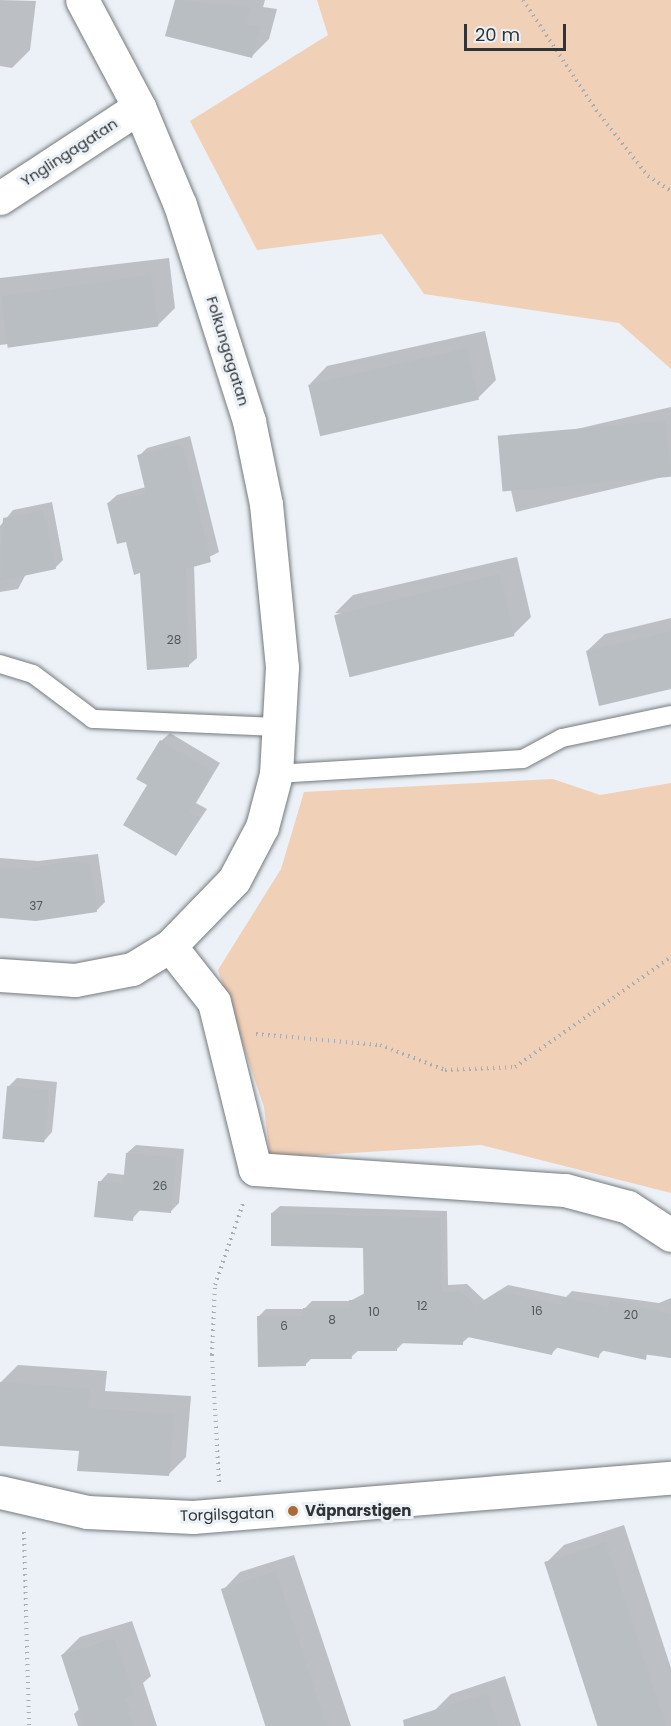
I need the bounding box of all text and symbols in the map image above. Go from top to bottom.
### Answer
scale bar [467,12,569,50]
text: 20 m [475,22,520,47]
street label: Ynglingagatan [17,114,121,190]
street label: Folkungagatan [203,294,253,408]
house number: 28 [167,633,181,647]
house number: 37 [29,899,43,913]
house number: 26 [153,1179,167,1193]
house number: 12 [417,1299,427,1313]
house number: 16 [531,1304,543,1318]
house number: 10 [368,1305,380,1319]
house number: 20 [624,1308,638,1322]
house number: 8 [328,1313,336,1327]
house number: 6 [280,1319,288,1333]
place label: Väpnarstigen [305,1502,411,1520]
street label: Torgilsgatan [180,1503,274,1525]
marker: Väpnarstigen [286,1504,300,1518]

